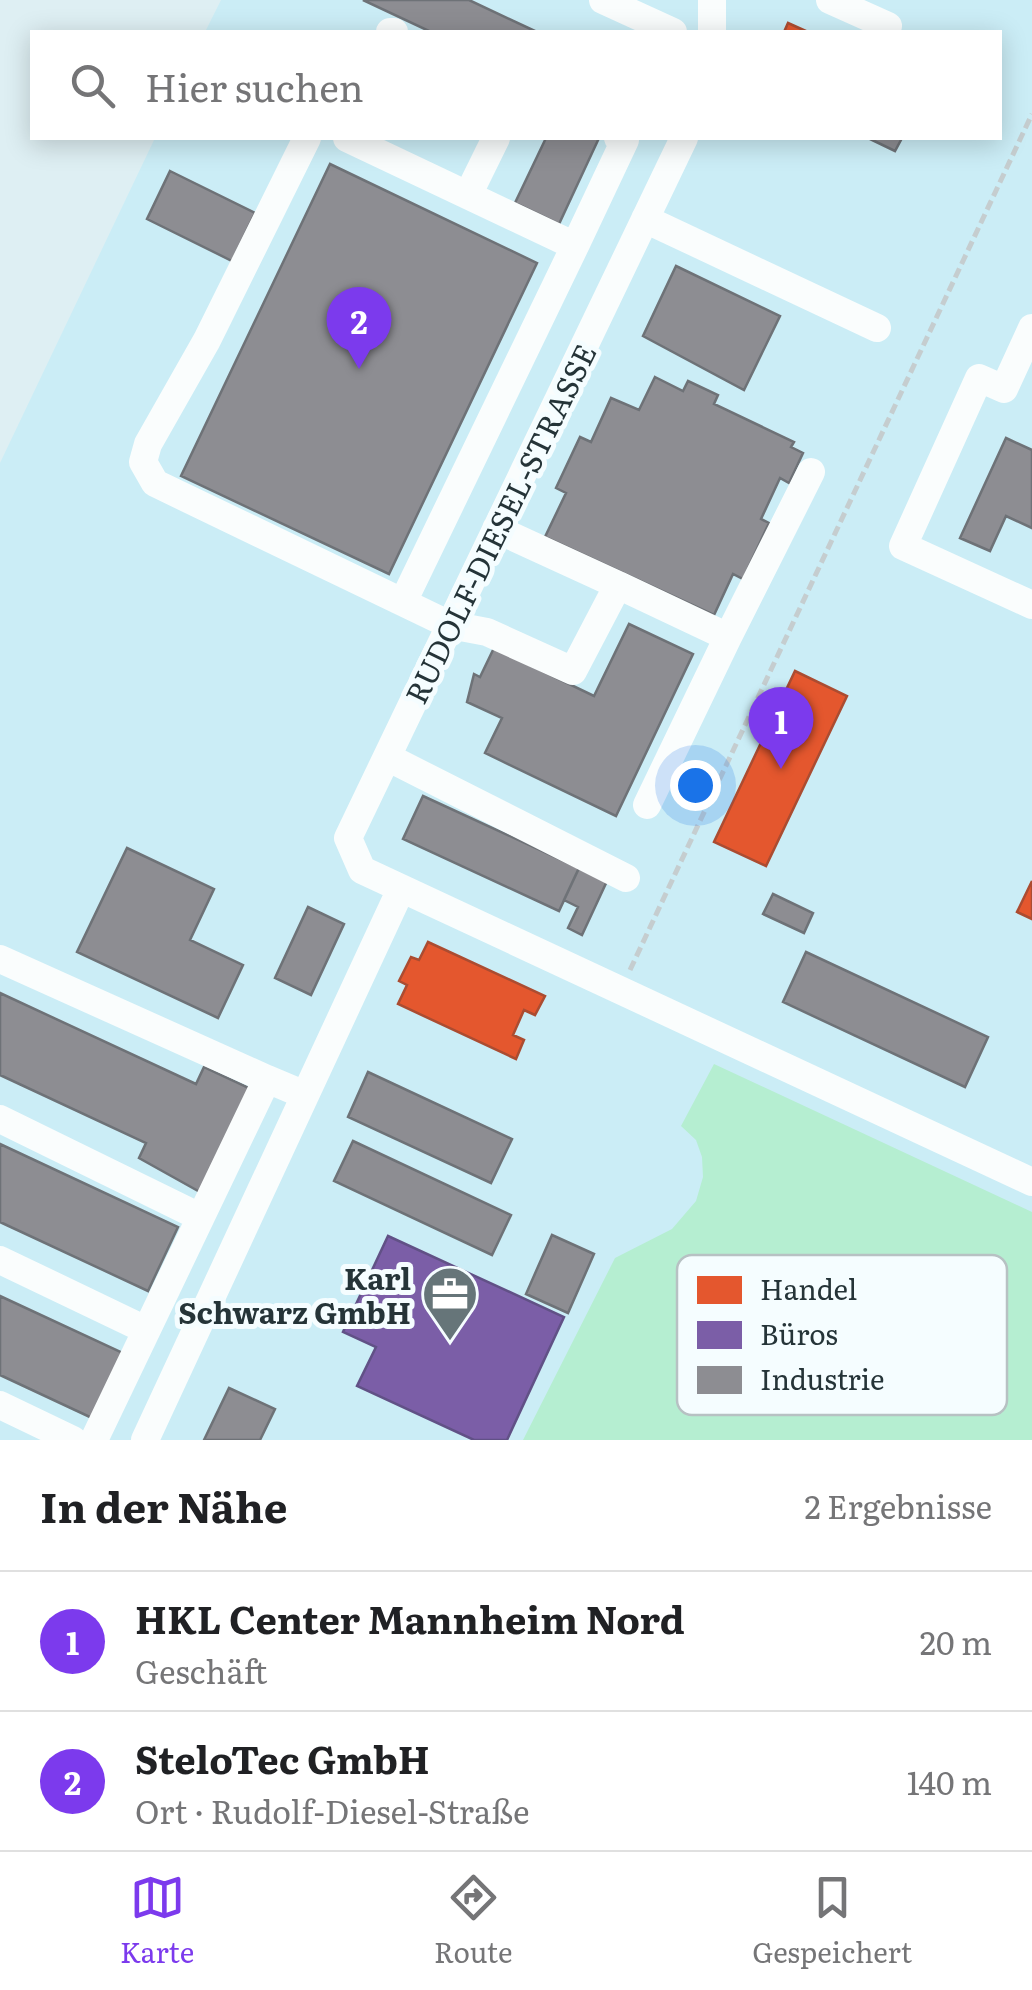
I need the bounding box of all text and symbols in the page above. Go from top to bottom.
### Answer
search box [30,30,1002,140]
text: Hier suchen [145,57,364,114]
icon: search [65,58,120,113]
pin: 2 [326,286,392,369]
street label: RUDOLF-DIESEL-STRASSE [393,336,605,710]
pin: 1 [748,686,814,769]
your location [670,760,721,811]
place label: Karl Schwarz GmbH [178,1255,411,1333]
legend [677,1255,1007,1415]
office icon: Karl Schwarz GmbH [420,1264,480,1343]
text: Handel [760,1267,857,1309]
text: Büros [760,1312,838,1354]
text: Industrie [760,1357,885,1399]
text: In der Nähe [40,1474,288,1536]
text: 2 Ergebnisse [805,1481,992,1529]
text: HKL Center Mannheim Nord [135,1589,685,1646]
text: 1 [66,1617,79,1665]
text: 20 m [920,1617,992,1665]
text: Geschäft [135,1646,267,1694]
text: SteloTec GmbH [135,1729,430,1786]
text: 2 [64,1757,81,1805]
text: 140 m [907,1757,992,1805]
text: Ort · Rudolf-Diesel-Straße [135,1786,530,1834]
tab: Karte [120,1870,194,1972]
tab: Route [434,1870,512,1972]
tab: Gespeichert [752,1870,912,1972]

